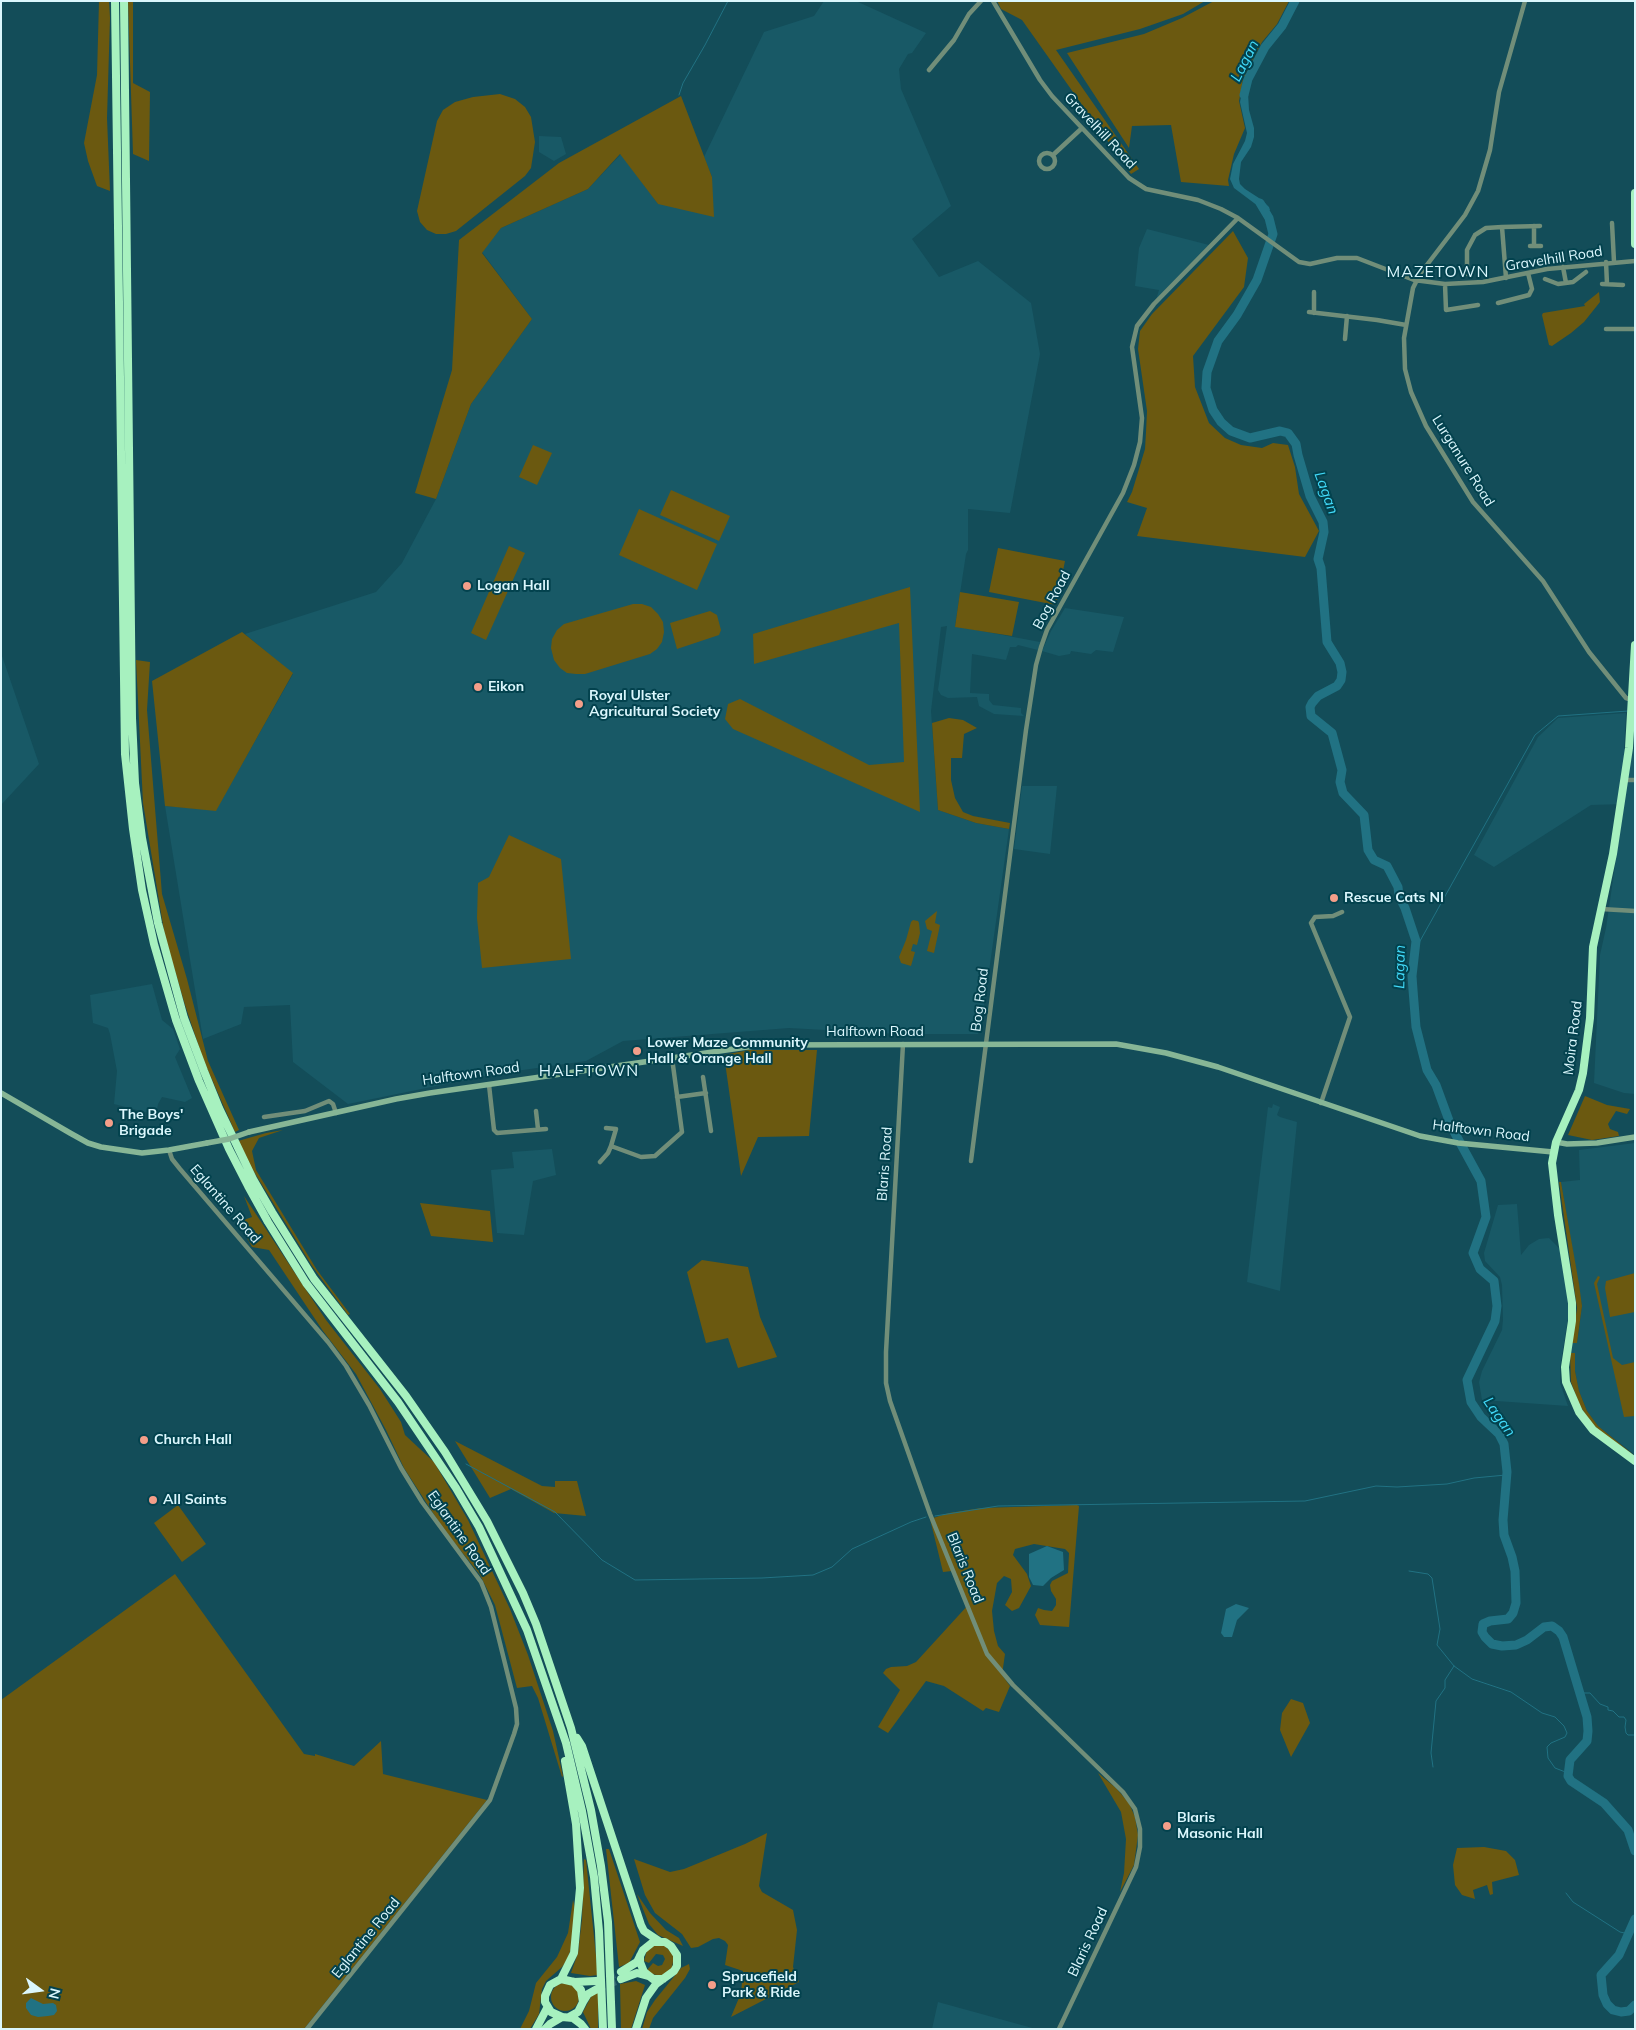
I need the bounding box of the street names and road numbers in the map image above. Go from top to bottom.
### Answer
street label: Gravelhill Road [1060,89,1140,173]
street label: Gravelhill Road [1504,243,1604,275]
street label: Lurganure Road [1428,412,1498,510]
street label: Bog Road [1030,568,1074,632]
street label: Bog Road [968,967,992,1033]
street label: Moira Road [1560,1000,1586,1076]
street label: Halftown Road [826,1024,924,1040]
street label: Halftown Road [421,1059,521,1089]
street label: Halftown Road [1431,1117,1531,1145]
street label: Blaris Road [874,1126,896,1202]
street label: Eglantine Road [186,1161,264,1247]
street label: Eglantine Road [424,1488,494,1578]
street label: Blaris Road [943,1530,987,1606]
street label: Eglantine Road [328,1894,404,1982]
street label: Blaris Road [1065,1905,1111,1979]

